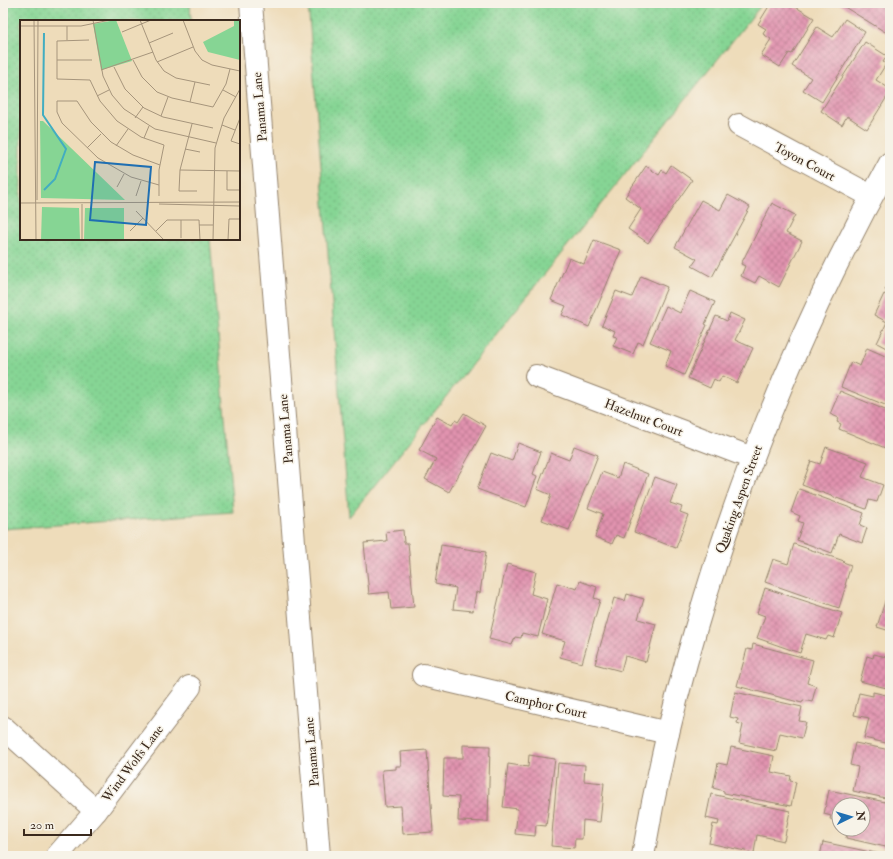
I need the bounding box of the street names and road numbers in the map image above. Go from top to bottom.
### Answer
street label: Panama Lane [249,71,271,142]
street label: Toyon Court [771,139,838,186]
street label: Panama Lane [275,393,297,464]
street label: Hazelnut Court [602,396,685,440]
street label: Quaking Aspen Street [712,443,767,556]
street label: Camphor Court [503,688,588,723]
street label: Panama Lane [301,716,323,787]
street label: Wind Wolfs Lane [98,721,167,806]

